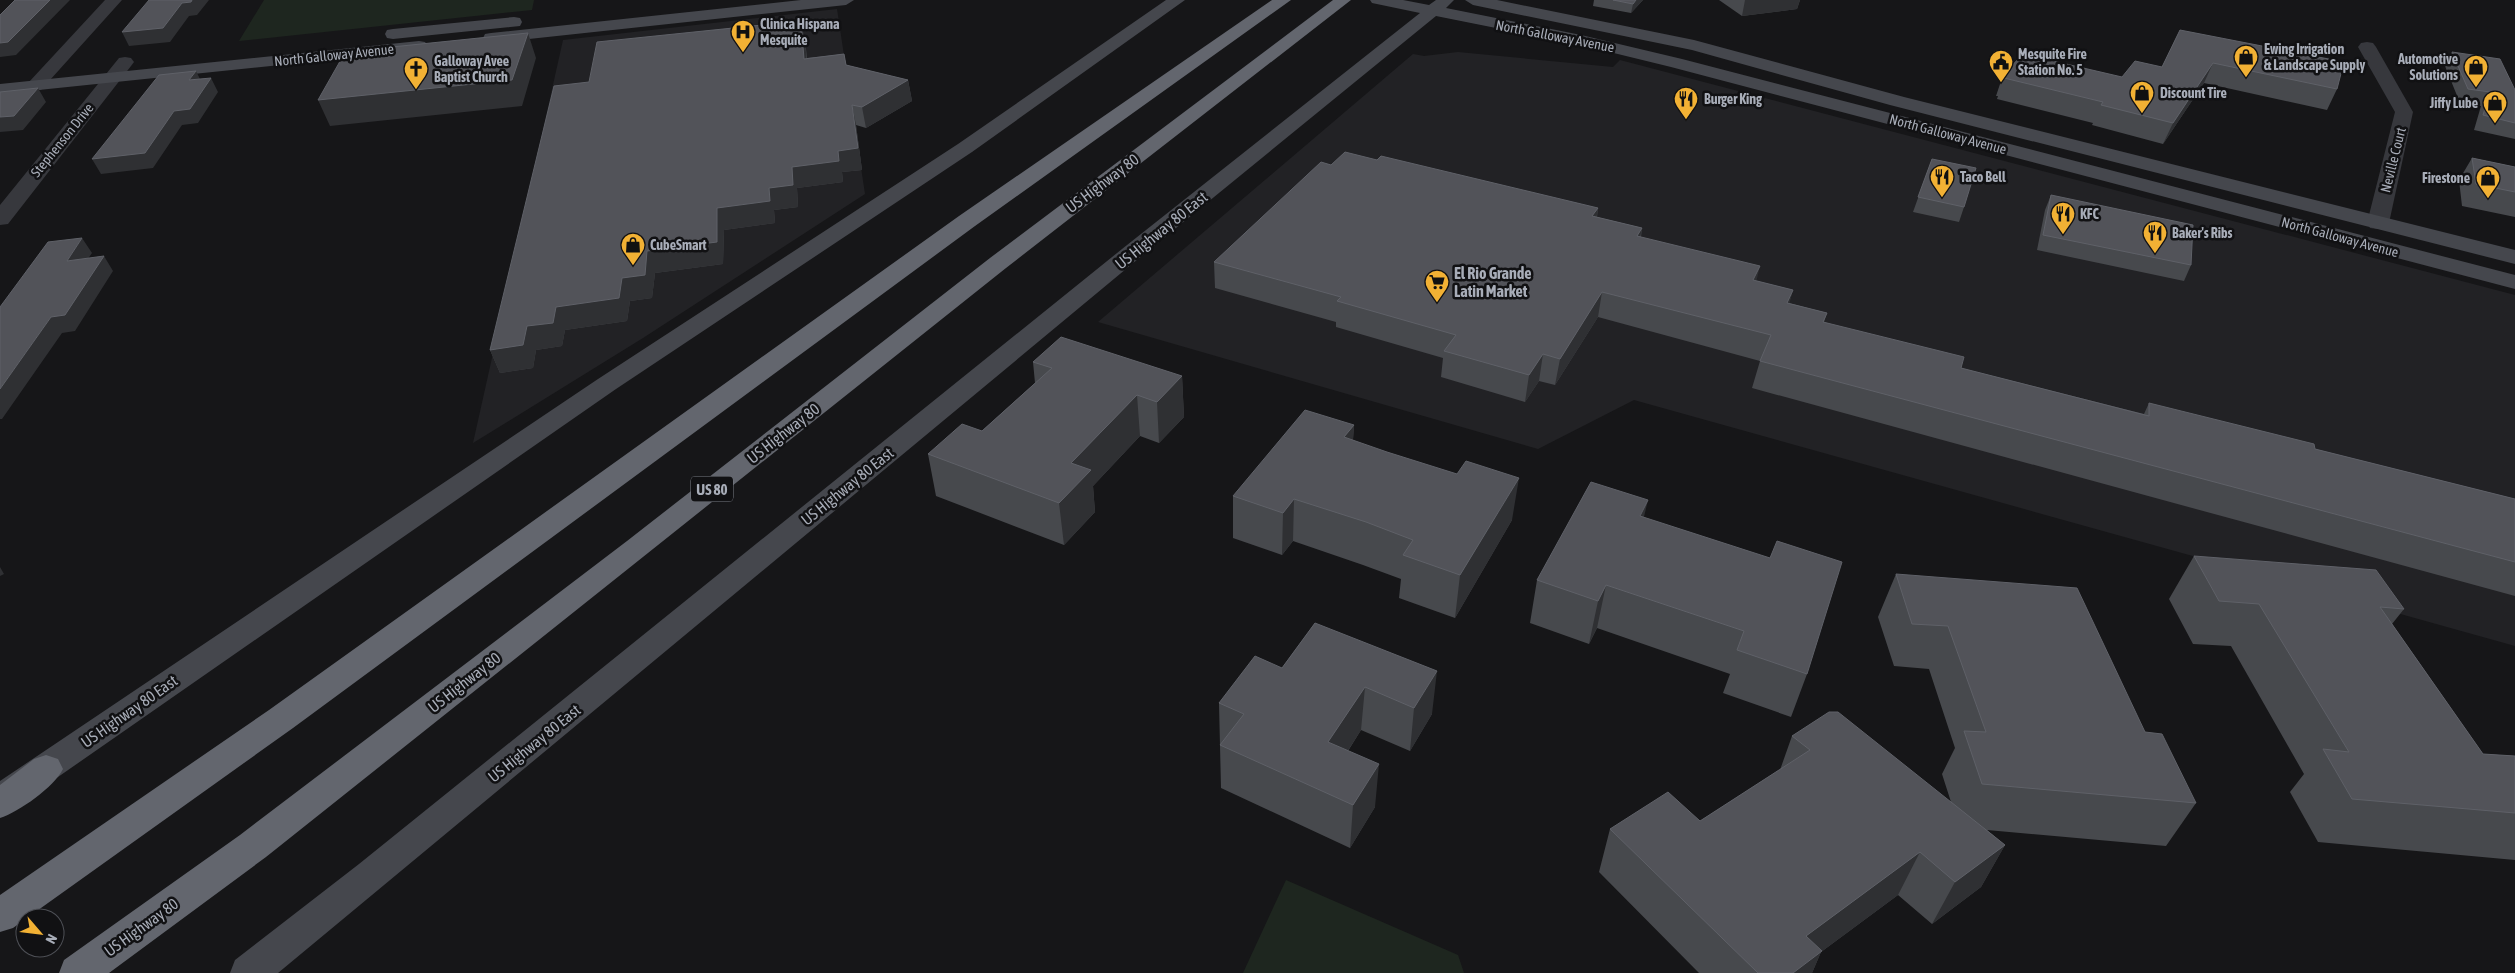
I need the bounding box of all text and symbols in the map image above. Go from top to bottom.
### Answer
place label: Clinica Hispana Mesquite [760,16,840,48]
street label: North Galloway Avenue [1494,17,1616,55]
hospital icon: Clinica Hispana Mesquite [730,19,756,53]
street label: North Galloway Avenue [273,41,395,69]
place label: Ewing Irrigation & Landscape Supply [2264,41,2366,73]
shop icon: Ewing Irrigation & Landscape Supply [2233,44,2259,78]
place label: Mesquite Fire Station No. 5 [2018,46,2087,78]
public building icon: Mesquite Fire Station No. 5 [1988,49,2014,83]
place label: Automotive Solutions [2397,51,2458,83]
place label: Galloway Avee Baptist Church [434,53,509,85]
shop icon: Automotive Solutions [2463,54,2489,88]
church icon: Galloway Avee Baptist Church [403,56,429,90]
shop icon: Discount Tire [2129,80,2155,114]
place label: Discount Tire [2160,85,2227,101]
restaurant icon: Burger King [1673,86,1699,120]
shop icon: Jiffy Lube [2482,90,2508,124]
place label: Burger King [1704,91,1763,107]
place label: Jiffy Lube [2429,95,2478,111]
street label: Stephenson Drive [27,100,97,180]
street label: North Galloway Avenue [1888,111,2008,157]
street label: Neville Court [2377,126,2409,194]
street label: US Highway 80 [1062,150,1143,217]
restaurant icon: Taco Bell [1929,164,1955,198]
shop icon: Firestone [2475,165,2501,199]
place label: Taco Bell [1960,169,2006,185]
place label: Firestone [2422,170,2470,186]
street label: US Highway 80 East [1111,187,1212,273]
restaurant icon: KFC [2050,201,2076,235]
place label: KFC [2080,206,2100,222]
street label: North Galloway Avenue [2280,214,2400,260]
restaurant icon: Baker's Ribs [2142,220,2168,254]
place label: Baker's Ribs [2172,225,2233,241]
shop icon: CubeSmart [620,232,646,266]
place label: CubeSmart [650,237,707,253]
place label: El Rio Grande Latin Market [1454,264,1532,300]
supermarket icon: El Rio Grande Latin Market [1424,269,1450,303]
street label: US Highway 80 [743,399,823,468]
street label: US Highway 80 East [797,443,898,529]
road number: US 80 [691,476,733,502]
street label: US Highway 80 [424,648,504,717]
street label: US Highway 80 East [77,671,181,752]
street label: US Highway 80 East [484,700,585,786]
street label: US Highway 80 [101,894,182,961]
north arrow [15,908,65,958]
text: N [42,932,60,947]

